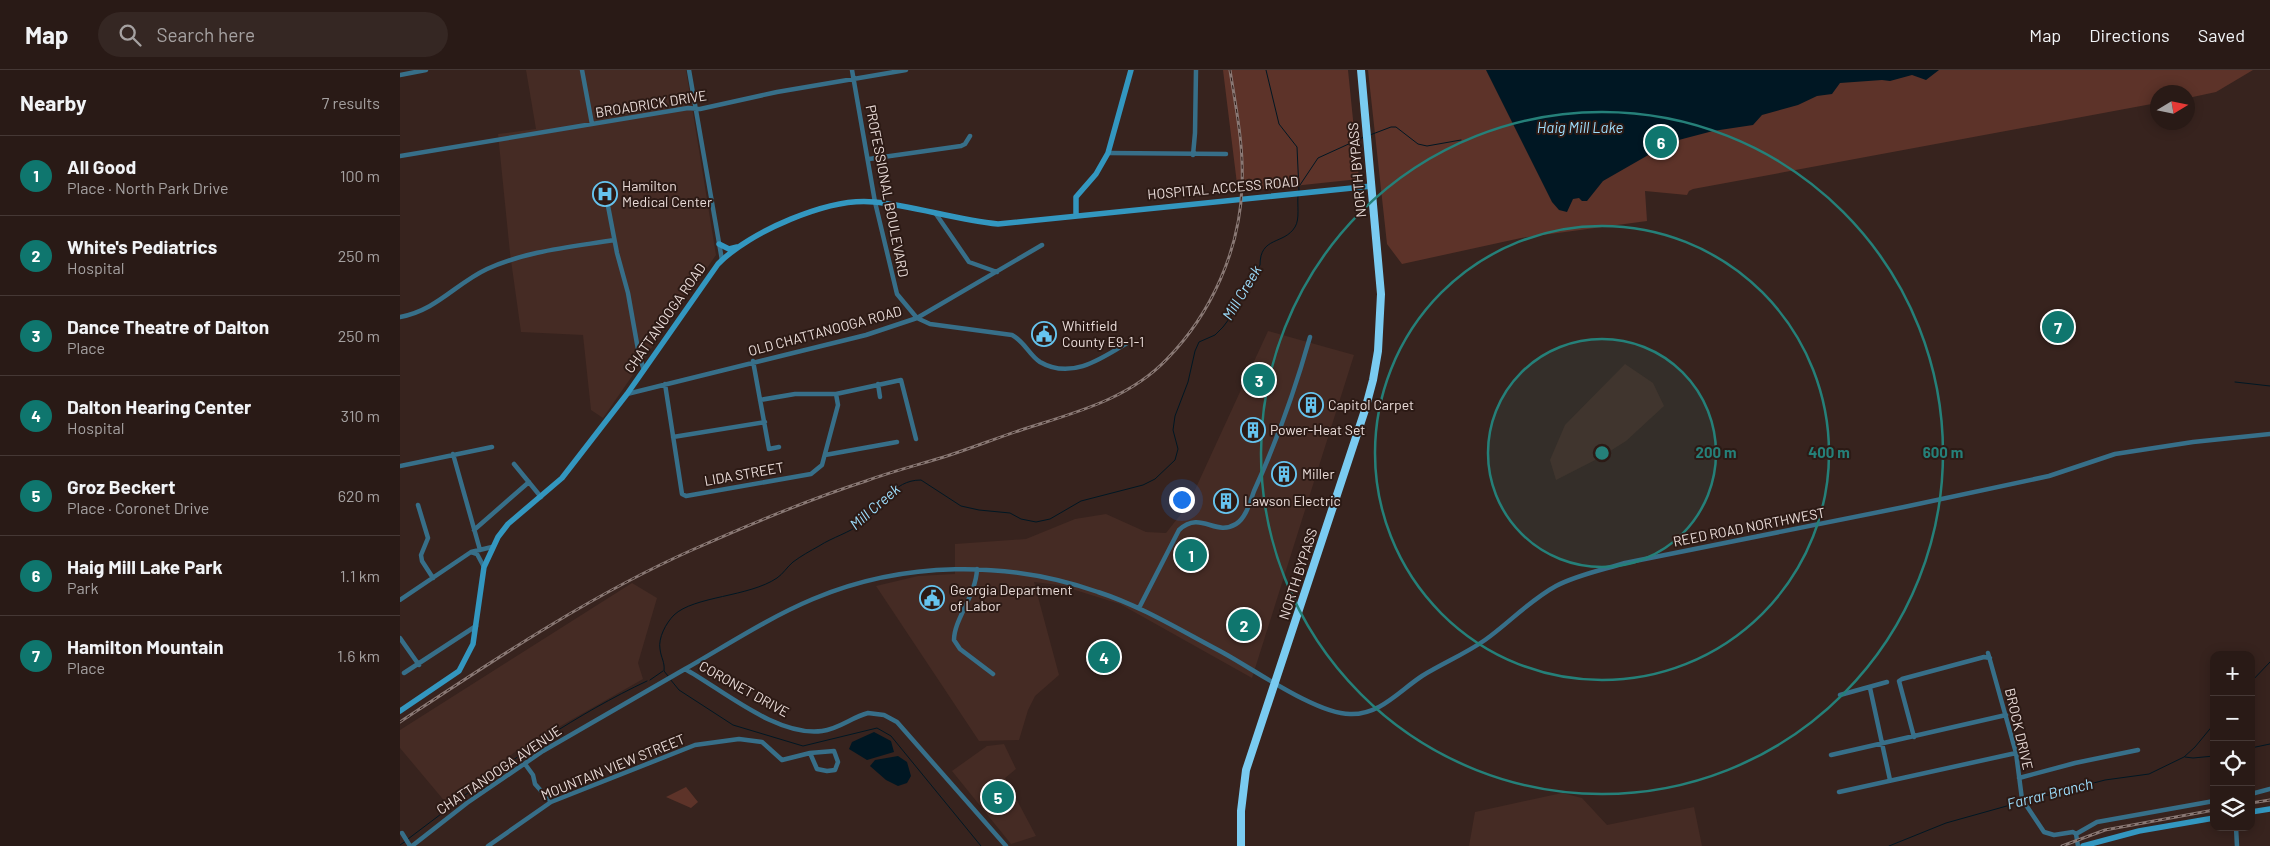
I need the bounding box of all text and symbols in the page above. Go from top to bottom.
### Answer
search box [98,12,448,57]
text: Map [25,20,68,49]
icon: search [116,21,144,49]
text: Search here [156,23,255,46]
text: Map [2029,24,2061,46]
text: Directions [2089,24,2170,46]
text: Saved [2198,24,2245,46]
north arrow [2150,85,2195,130]
street label: BROADRICK DRIVE [594,86,708,121]
text: Nearby [20,90,86,115]
text: 7 results [322,93,380,112]
street label: PROFESSIONAL BOULEVARD [862,103,913,279]
water label: Haig Mill Lake [1537,118,1624,136]
street label: NORTH BYPASS [1344,122,1369,218]
pin: 6 [1645,123,1677,161]
text: All Good [67,155,136,178]
text: 1 [33,166,39,185]
text: 100 m [340,166,380,185]
street label: HOSPITAL ACCESS ROAD [1147,172,1299,203]
place label: Hamilton Medical Center [622,177,712,210]
text: Place · North Park Drive [67,178,228,197]
hospital icon: Hamilton Medical Center [592,181,618,207]
text: White's Pediatrics [67,235,217,258]
text: 2 [32,246,40,265]
text: 250 m [338,246,380,265]
text: Hospital [67,258,124,277]
street label: CHATTANOOGA ROAD [620,260,709,376]
water label: Mill Creek [1218,261,1265,323]
street label: OLD CHATTANOOGA ROAD [746,302,904,359]
pin: 7 [2042,308,2074,346]
text: Dance Theatre of Dalton [67,315,269,338]
place label: Whitfield County E9-1-1 [1062,317,1144,350]
public building icon: Whitfield County E9-1-1 [1031,321,1057,347]
text: 3 [32,326,40,345]
text: 250 m [338,326,380,345]
text: Place [67,338,105,357]
pin: 3 [1243,361,1275,399]
building icon: Capitol Carpet [1298,392,1324,418]
text: Dalton Hearing Center [67,395,251,418]
place label: Capitol Carpet [1328,396,1414,413]
text: 4 [31,406,41,425]
text: 310 m [341,406,380,425]
building icon: Power-Heat Set [1240,417,1266,443]
text: Hospital [67,418,124,437]
place label: Power-Heat Set [1270,421,1365,438]
text: 200 m [1695,443,1737,461]
text: 400 m [1808,443,1850,461]
text: 600 m [1923,443,1963,461]
centre of rings [1593,444,1611,462]
street label: LIDA STREET [703,458,785,489]
building icon: Miller [1271,461,1297,487]
place label: Miller [1302,465,1335,482]
text: Groz Beckert [67,475,175,498]
water label: Mill Creek [846,479,904,533]
text: 5 [32,486,40,505]
text: 620 m [338,486,380,505]
your location [1169,487,1195,513]
building icon: Lawson Electric [1213,488,1239,514]
place label: Lawson Electric [1244,492,1341,509]
text: Place · Coronet Drive [67,498,209,517]
street label: REED ROAD NORTHWEST [1671,503,1826,550]
street label: NORTH BYPASS [1275,526,1320,622]
pin: 1 [1175,536,1207,574]
text: Haig Mill Lake Park [67,555,223,578]
text: 6 [32,566,40,585]
text: 1.1 km [340,566,380,585]
text: Park [67,578,98,597]
place label: Georgia Department of Labor [950,581,1073,614]
public building icon: Georgia Department of Labor [919,585,945,611]
pin: 2 [1228,606,1260,644]
text: Hamilton Mountain [67,635,224,658]
pin: 4 [1088,638,1120,676]
text: 7 [32,646,40,665]
text: 1.6 km [337,646,380,665]
map controls [2210,651,2255,831]
button: + [2210,651,2255,696]
street label: CORONET DRIVE [696,657,792,720]
text: Place [67,658,105,677]
street label: BROCK DRIVE [2002,686,2037,771]
button: − [2210,696,2255,741]
street label: CHATTANOOGA AVENUE [433,721,564,818]
street label: MOUNTAIN VIEW STREET [538,730,687,803]
button: locate [2210,741,2255,786]
water label: Farrar Branch [2005,774,2095,812]
pin: 5 [982,778,1014,816]
button: layers [2210,786,2255,831]

